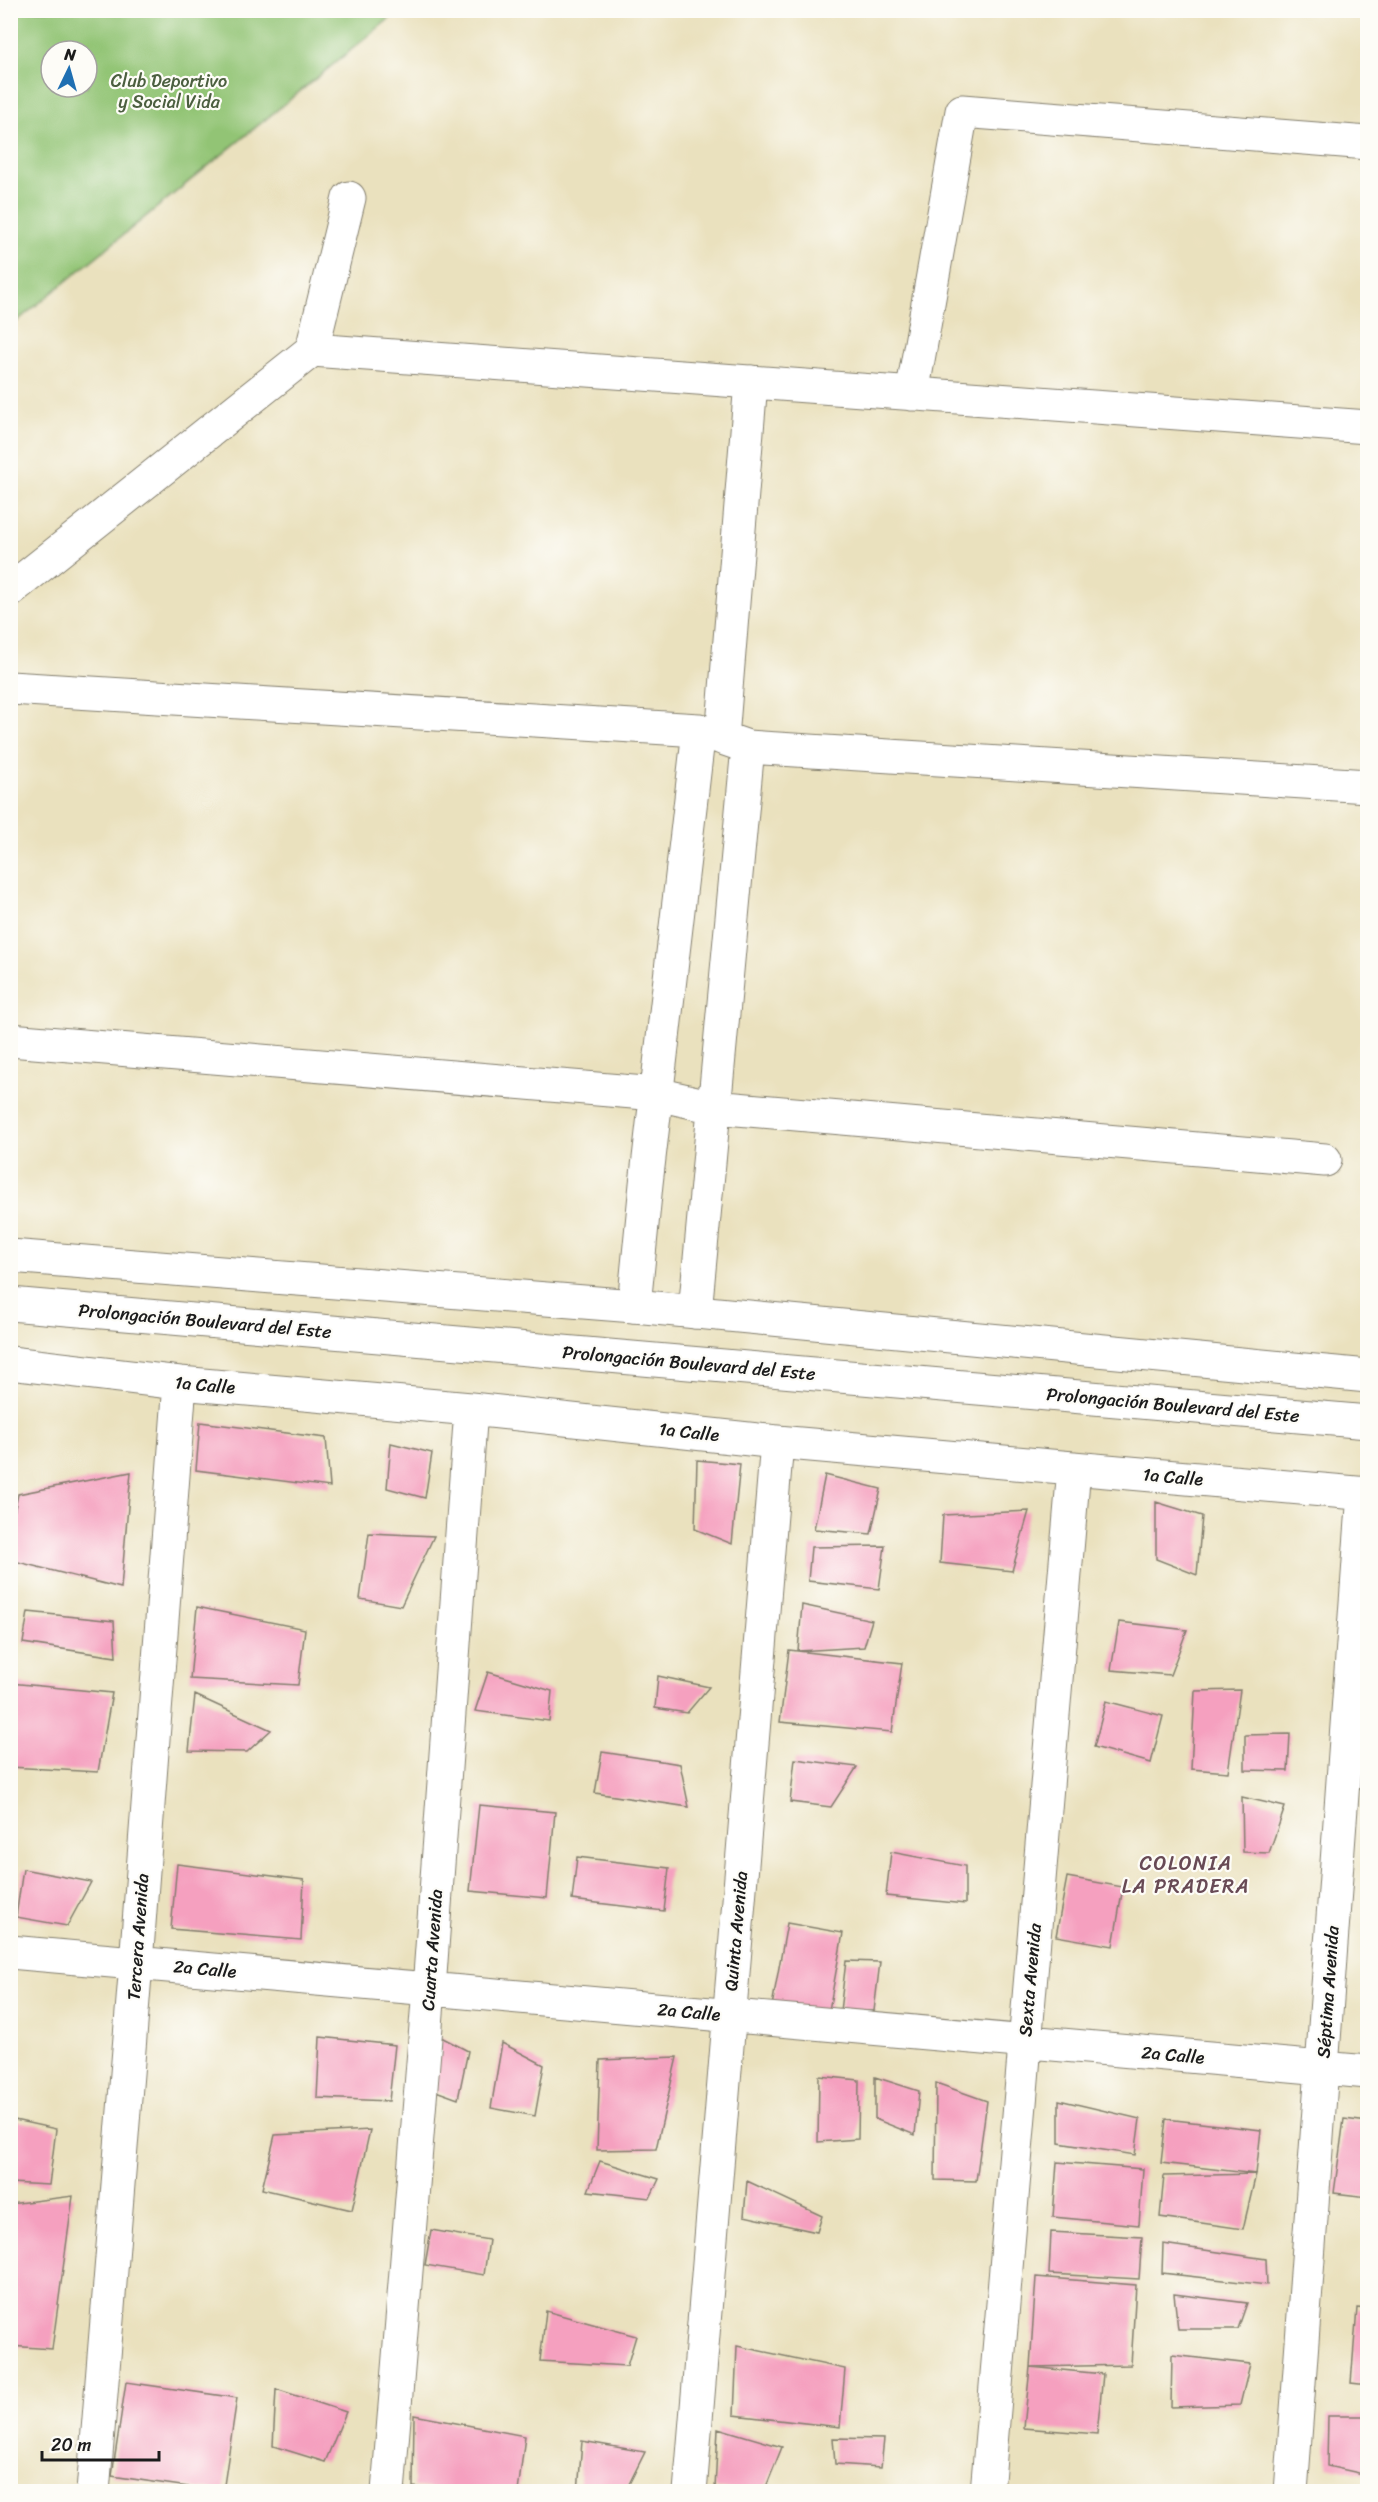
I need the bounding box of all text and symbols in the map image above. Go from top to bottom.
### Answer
north arrow [39,39,99,99]
text: N [62,40,78,70]
park label: Club Deportivo y Social Vida [111,65,227,118]
street label: Prolongación Boulevard del Este [77,1294,333,1348]
street label: Prolongación Boulevard del Este [561,1336,817,1390]
street label: 1a Calle [173,1366,237,1404]
street label: Prolongación Boulevard del Este [1045,1378,1301,1432]
street label: 1a Calle [657,1413,721,1451]
street label: 1a Calle [1141,1458,1205,1496]
district label: COLONIA LA PRADERA [1122,1846,1250,1904]
street label: Quinta Avenida [715,1870,757,1992]
street label: Tercera Avenida [118,1873,158,2001]
street label: Cuarta Avenida [412,1888,452,2012]
street label: Sexta Avenida [1009,1921,1051,2038]
street label: Séptima Avenida [1307,1924,1349,2059]
street label: 2a Calle [172,1950,238,1988]
street label: 2a Calle [656,1993,722,2031]
street label: 2a Calle [1140,2036,1206,2074]
scale bar [42,2424,159,2462]
text: 20 m [51,2429,91,2461]

